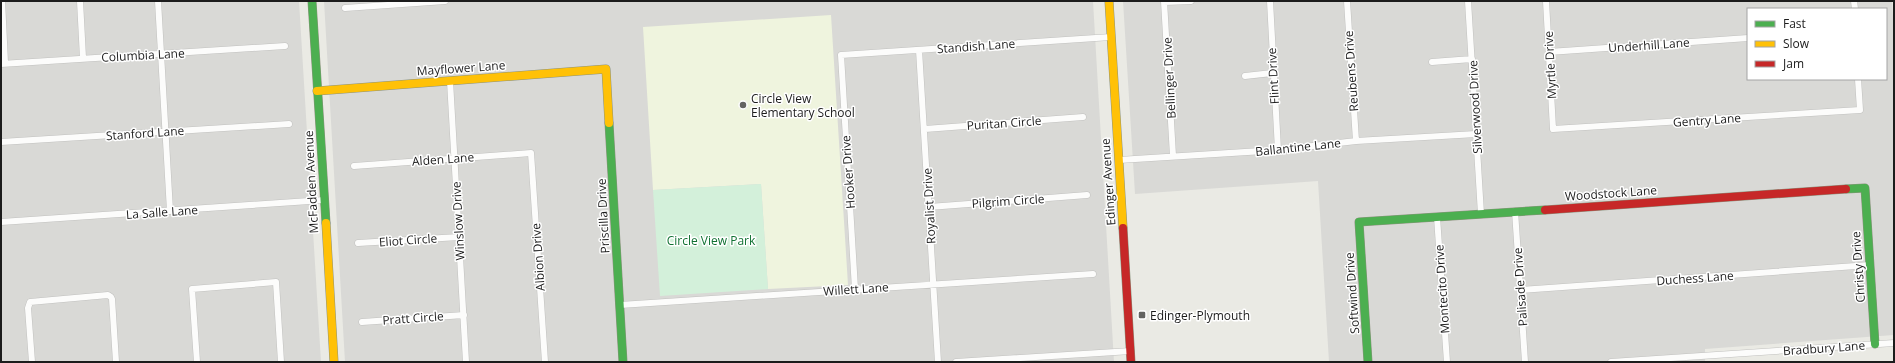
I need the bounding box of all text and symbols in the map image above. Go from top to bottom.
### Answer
legend [1747,8,1887,80]
text: Fast [1783,15,1806,32]
street label: Reubens Drive [1340,30,1362,112]
street label: Myrtle Drive [1540,30,1560,100]
street label: Underhill Lane [1608,34,1691,56]
street label: Standish Lane [936,35,1016,57]
text: Slow [1783,35,1810,52]
street label: Bellinger Drive [1158,37,1180,119]
street label: Columbia Lane [101,44,185,66]
street label: Flint Drive [1263,47,1283,105]
text: Jam [1782,55,1804,72]
street label: Mayflower Lane [416,56,506,80]
street label: Silverwood Drive [1464,59,1486,154]
place label: Circle View Elementary School [751,90,855,121]
marker: Circle View Elementary School [738,100,748,110]
street label: Gentry Lane [1672,109,1742,131]
street label: Puritan Circle [966,112,1042,134]
street label: Stanford Lane [105,122,185,144]
street label: McFadden Avenue [300,130,322,234]
street label: Hooker Drive [837,134,859,209]
street label: Ballantine Lane [1254,134,1342,160]
street label: Edinger Avenue [1096,138,1120,226]
street label: Alden Lane [411,148,475,170]
street label: Royalist Drive [919,167,939,244]
street label: Priscilla Drive [593,178,613,254]
street label: Winslow Drive [447,181,469,261]
street label: Woodstock Lane [1564,181,1658,205]
street label: Pilgrim Circle [971,190,1045,212]
street label: La Salle Lane [125,201,199,223]
street label: Albion Drive [527,222,549,292]
street label: Eliot Circle [378,229,438,251]
street label: Christy Drive [1847,231,1869,303]
park label: Circle View Park [667,232,756,249]
street label: Montecito Drive [1430,244,1454,334]
street label: Palisade Drive [1509,247,1531,327]
street label: Softwind Drive [1341,251,1363,334]
street label: Duchess Lane [1656,267,1735,289]
street label: Willett Lane [823,278,890,300]
street label: Pratt Circle [382,307,445,329]
place label: Edinger-Plymouth [1150,307,1250,324]
marker: Edinger-Plymouth [1137,310,1147,320]
street label: Bradbury Lane [1782,337,1866,359]

